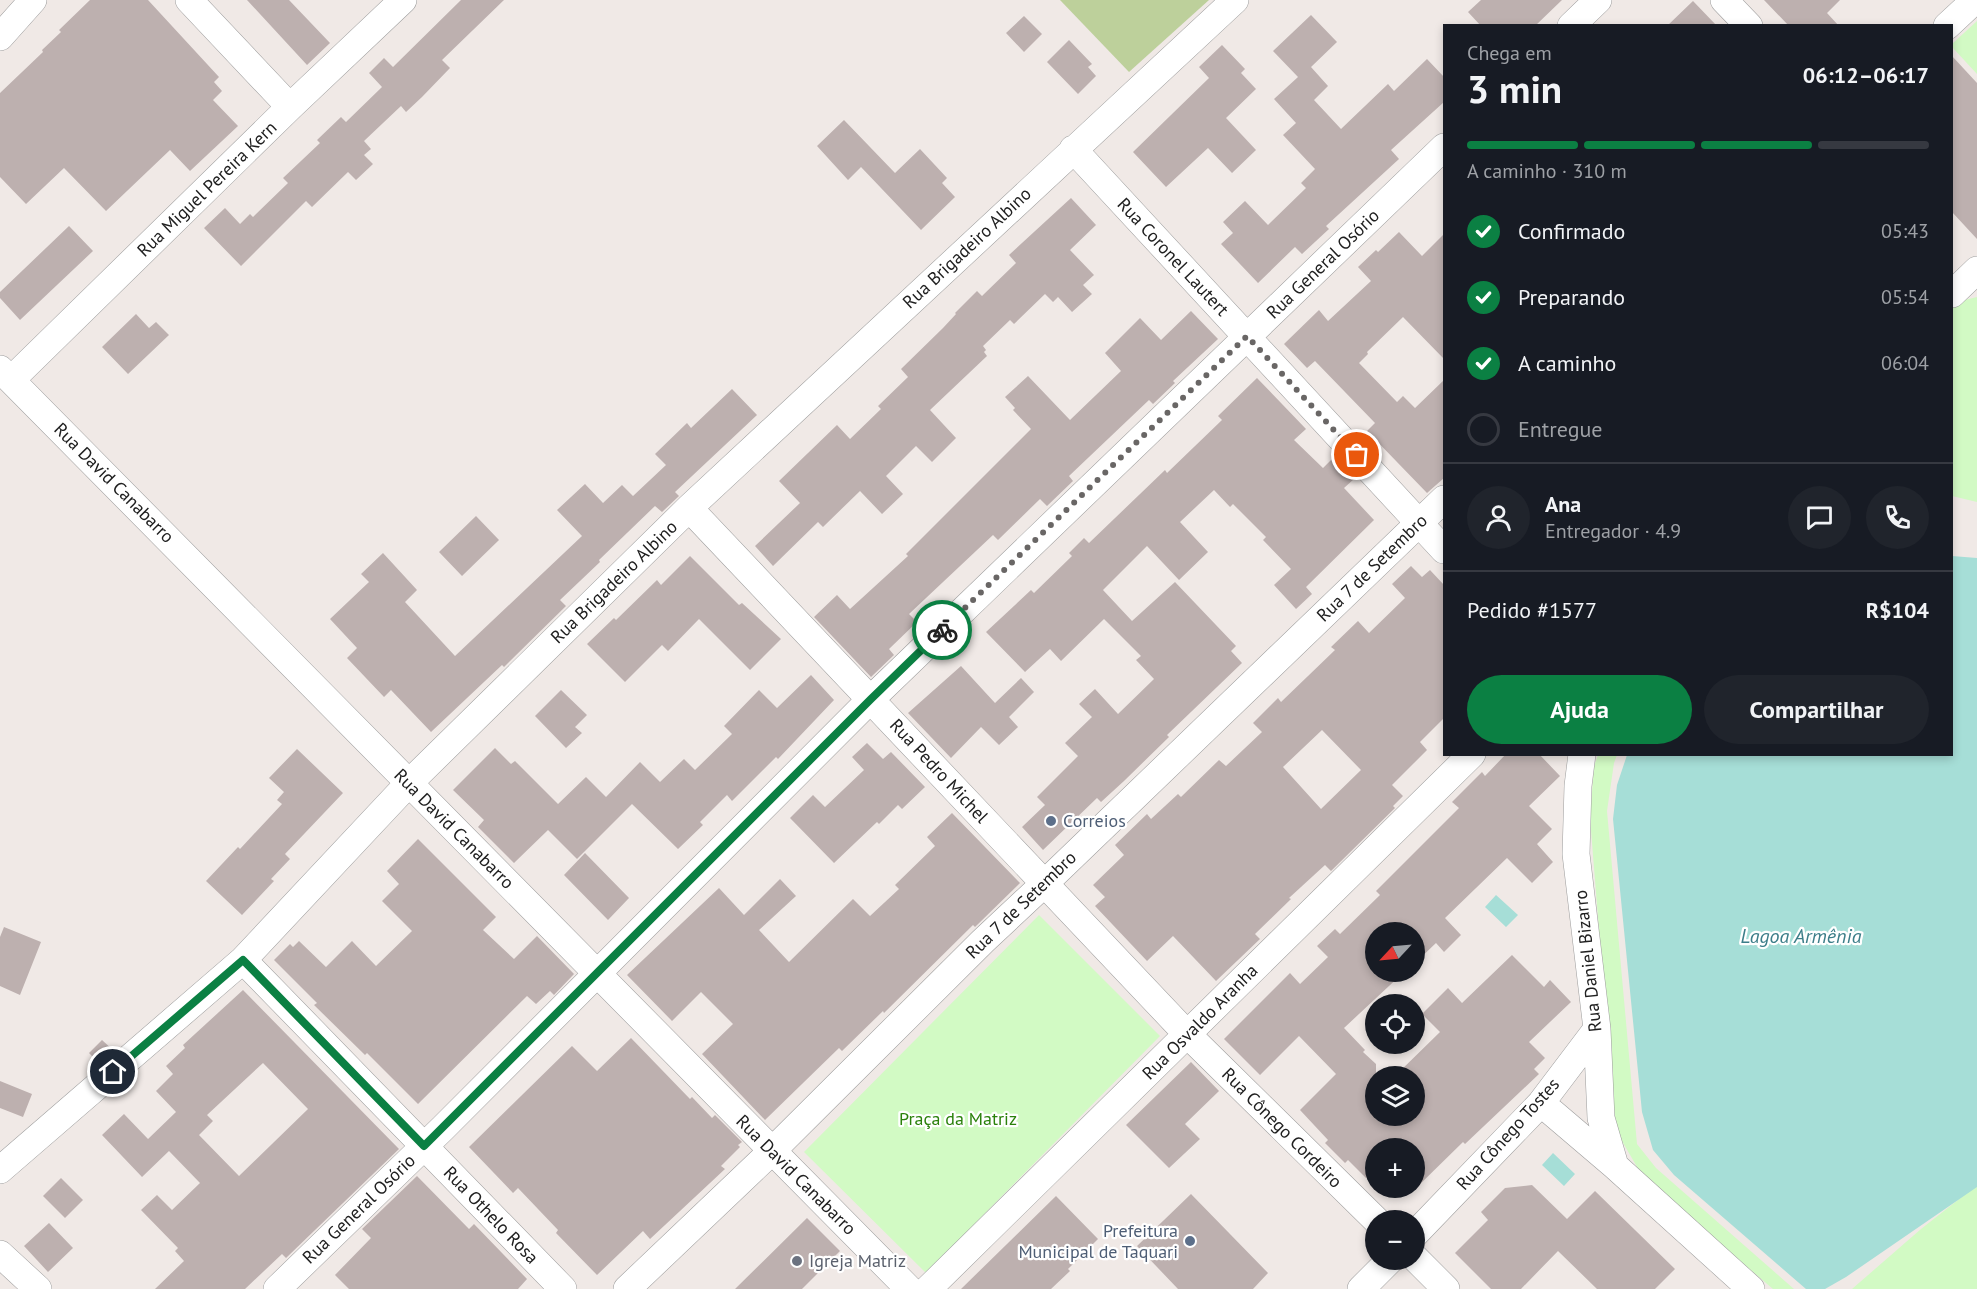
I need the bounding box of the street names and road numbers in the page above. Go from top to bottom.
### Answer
street label: Rua Miguel Pereira Kern [132,116,281,261]
street label: Rua Brigadeiro Albino [898,182,1036,313]
street label: Rua Coronel Lautert [1113,193,1234,321]
street label: Rua General Osório [1261,204,1384,323]
street label: Rua David Canabarro [49,418,179,548]
street label: Rua 7 de Setembro [1311,509,1432,626]
street label: Rua Brigadeiro Albino [545,515,682,648]
street label: Rua Pedro Michel [885,714,994,828]
street label: Rua David Canabarro [389,764,519,894]
street label: Rua 7 de Setembro [960,846,1081,963]
street label: Rua Daniel Bizarro [1569,889,1606,1033]
street label: Rua Osvaldo Aranha [1137,959,1262,1084]
street label: Rua Cônego Cordeiro [1217,1063,1347,1193]
street label: Rua Cônego Tostes [1451,1073,1564,1195]
street label: Rua David Canabarro [731,1110,861,1240]
street label: Rua General Osório [297,1149,420,1268]
street label: Rua Othelo Rosa [439,1161,544,1268]

